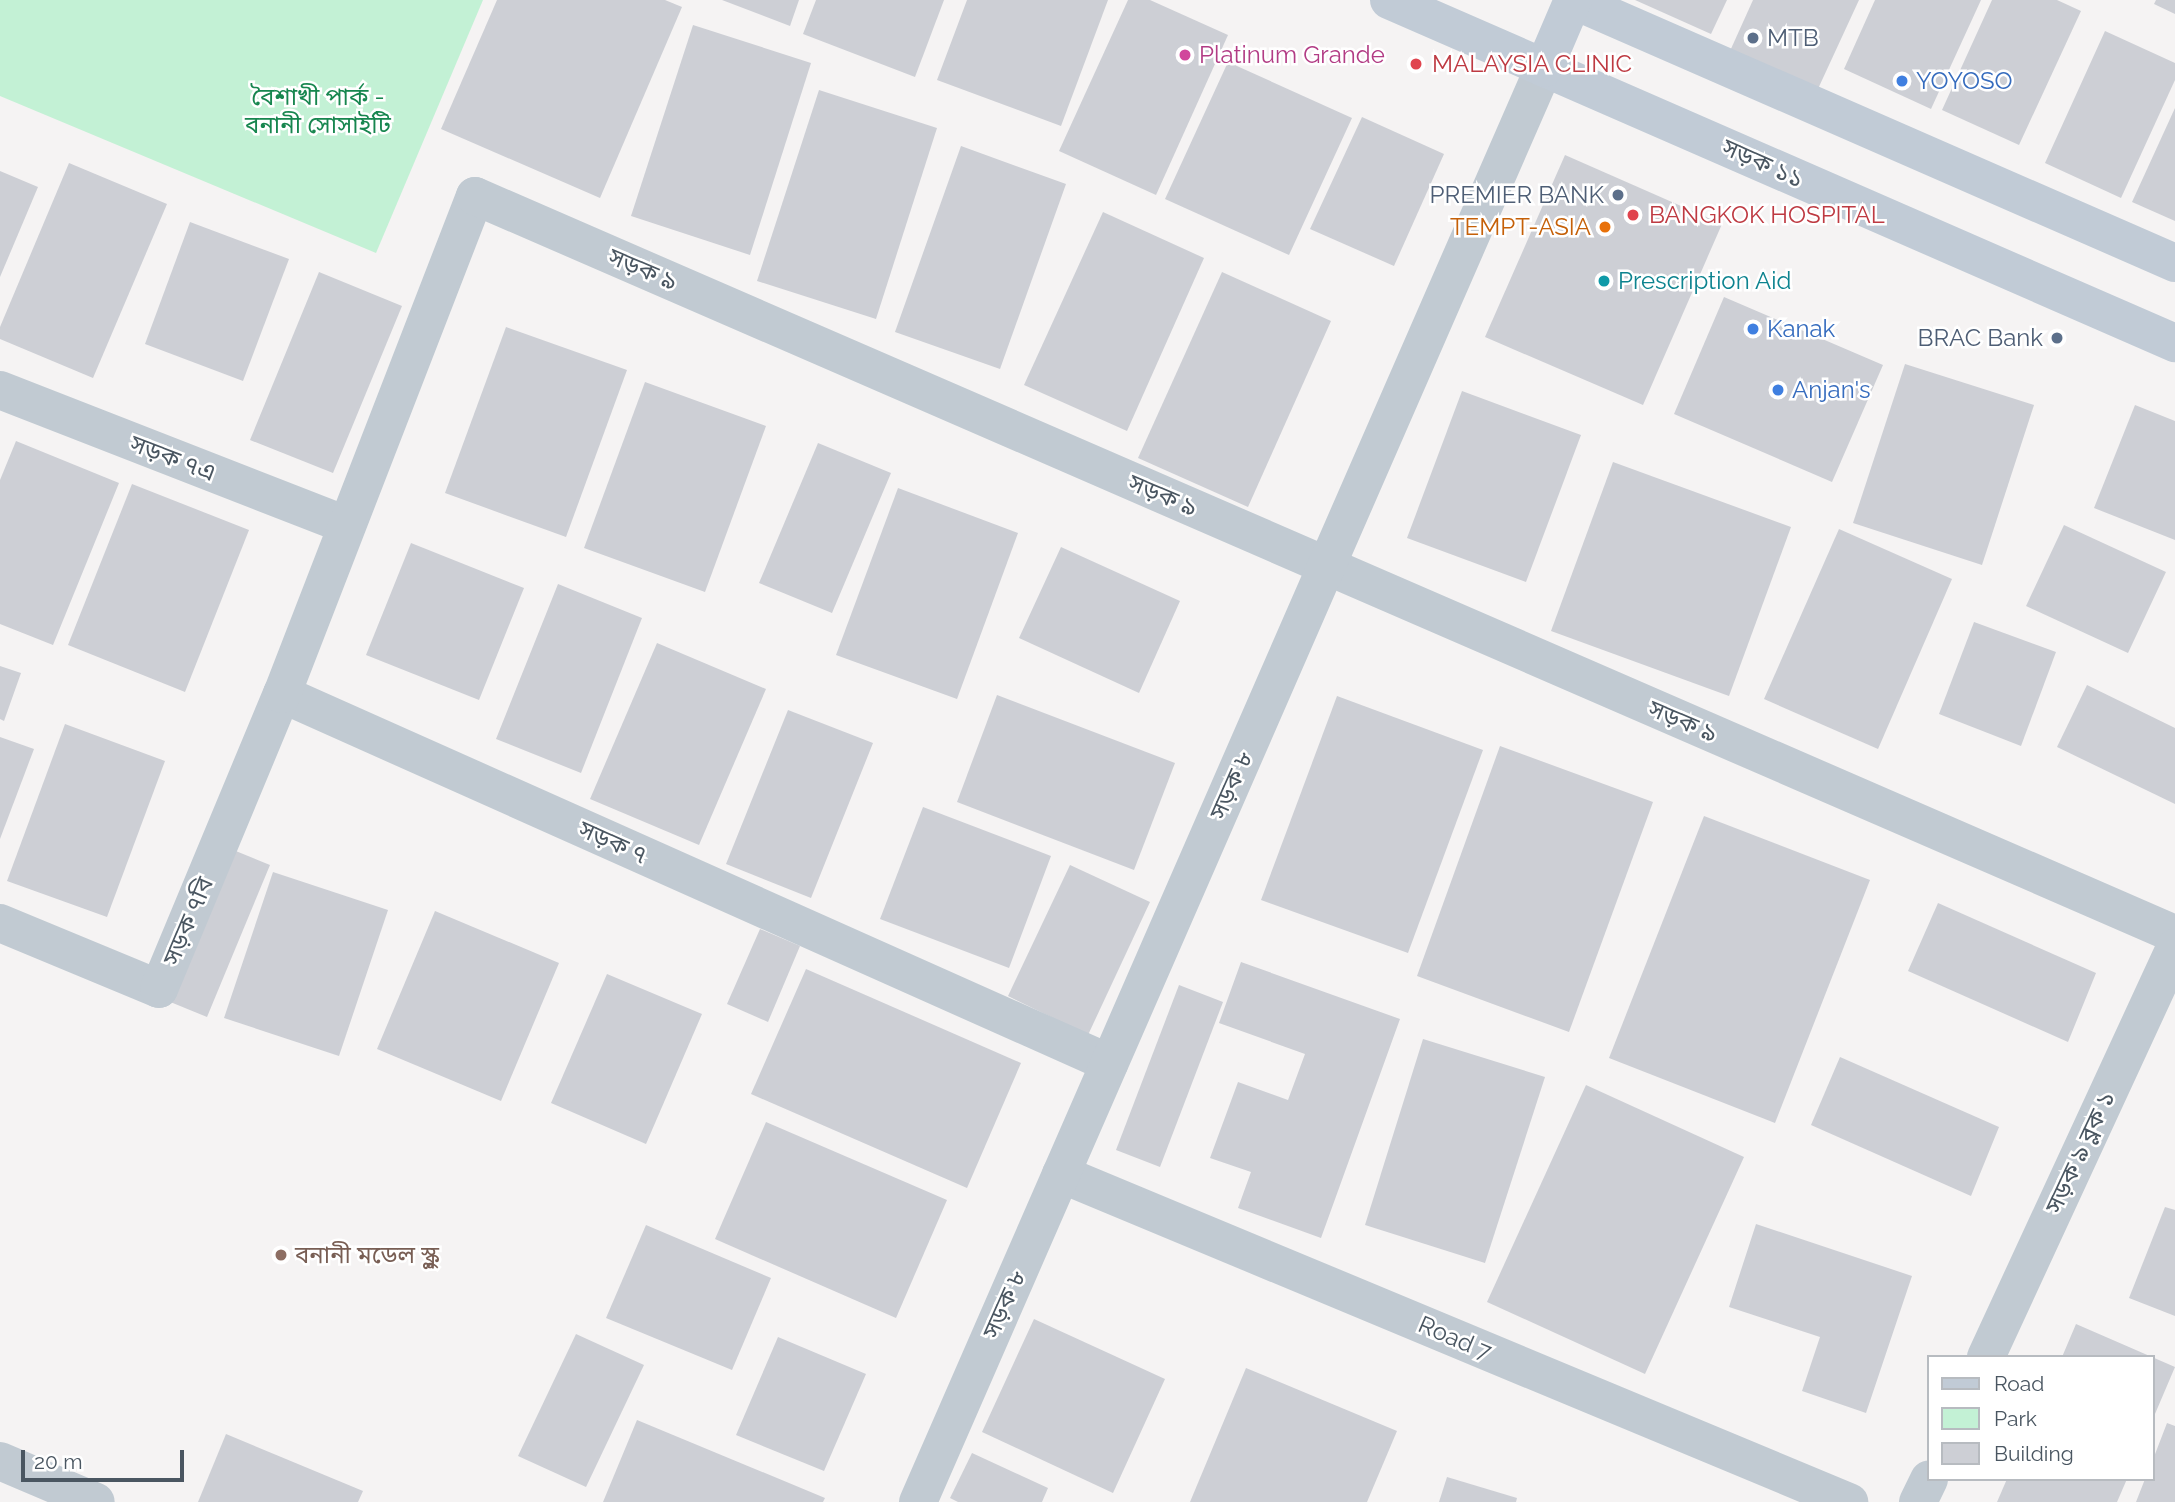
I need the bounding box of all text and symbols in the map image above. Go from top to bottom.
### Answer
place label: MTB [1767,24,1819,52]
marker: MTB [1745,30,1761,46]
place label: Platinum Grande [1199,41,1385,69]
marker: Platinum Grande [1177,47,1193,63]
place label: MALAYSIA CLINIC [1432,50,1633,78]
marker: MALAYSIA CLINIC [1406,54,1426,74]
place label: YOYOSO [1916,67,2013,95]
marker: YOYOSO [1894,73,1910,89]
park label: বৈশাখী পার্ক - বনানী সোসাইটি [245,83,391,139]
street label: সড়ক ১১ [1718,132,1808,194]
place label: PREMIER BANK [1430,181,1604,209]
marker: PREMIER BANK [1610,187,1626,203]
place label: BANGKOK HOSPITAL [1649,201,1885,229]
marker: BANGKOK HOSPITAL [1623,205,1643,225]
place label: TEMPT-ASIA [1450,213,1591,241]
marker: TEMPT-ASIA [1597,219,1613,235]
street label: সড়ক ৯ [604,242,682,296]
place label: Prescription Aid [1618,267,1792,295]
marker: Prescription Aid [1596,273,1612,289]
place label: Kanak [1767,315,1835,343]
marker: Kanak [1745,321,1761,337]
place label: BRAC Bank [1917,324,2043,352]
marker: BRAC Bank [2049,330,2065,346]
place label: Anjan's [1792,376,1871,404]
marker: Anjan's [1770,382,1786,398]
street label: সড়ক ৭এ [126,429,220,487]
street label: সড়ক ৯ [1124,468,1202,522]
street label: সড়ক ৯ [1644,694,1722,748]
street label: সড়ক ৮ [1203,746,1259,824]
street label: সড়ক ৭ [574,814,652,870]
street label: সড়ক ৭বি [157,873,219,969]
street label: সড়ক ৯ ব্লক ১ [2039,1086,2121,1218]
place label: বনানী মডেল স্কুল [295,1241,439,1269]
marker: বনানী মডেল স্কুল [273,1247,289,1263]
street label: সড়ক ৮ [976,1265,1032,1343]
street label: Road 7 [1414,1310,1496,1366]
legend [1926,1355,2154,1481]
text: Road [1994,1371,2044,1396]
text: Park [1994,1406,2037,1431]
scale bar [24,1436,187,1480]
text: Building [1994,1441,2074,1466]
text: 20 m [34,1449,82,1474]

